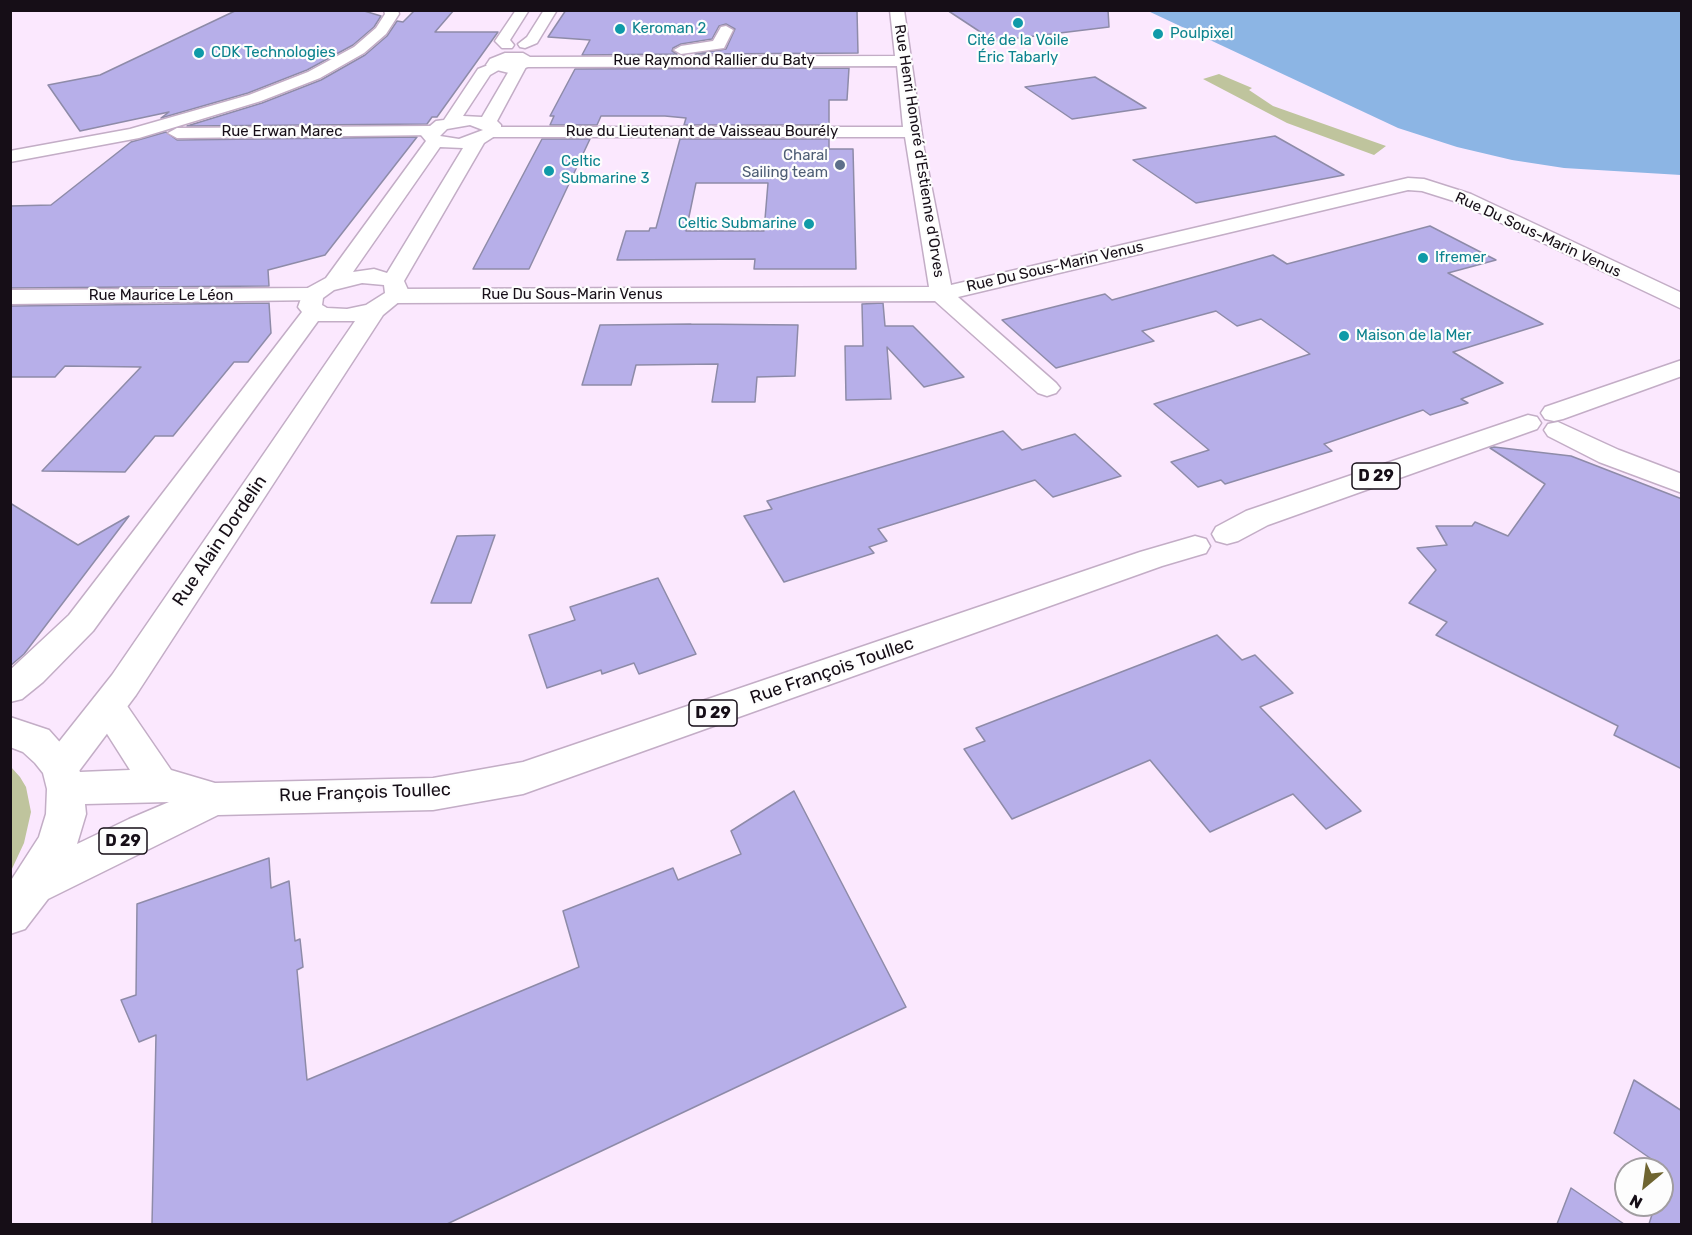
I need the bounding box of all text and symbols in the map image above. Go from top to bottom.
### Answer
marker: Cité de la Voile Éric Tabarly [1011,16,1025,30]
place label: Keroman 2 [632,20,706,38]
marker: Keroman 2 [613,22,627,36]
street label: Rue Henri Honoré d'Estienne d'Orves [890,23,948,279]
place label: Poulpixel [1170,25,1233,43]
marker: Poulpixel [1151,27,1165,41]
place label: Cité de la Voile Éric Tabarly [967,32,1069,67]
place label: CDK Technologies [211,44,336,62]
marker: CDK Technologies [192,46,206,60]
street label: Rue Raymond Rallier du Baty [613,52,815,70]
street label: Rue Erwan Marec [222,123,342,141]
street label: Rue du Lieutenant de Vaisseau Bourély [566,123,838,141]
place label: Charal Sailing team [742,147,828,182]
place label: Celtic Submarine 3 [561,153,649,188]
marker: Charal Sailing team [833,158,847,172]
marker: Celtic Submarine 3 [542,164,556,178]
street label: Rue Du Sous-Marin Venus [1452,189,1624,281]
place label: Celtic Submarine [678,215,797,233]
marker: Celtic Submarine [802,217,816,231]
street label: Rue Du Sous-Marin Venus [965,238,1145,296]
place label: Ifremer [1435,249,1486,267]
marker: Ifremer [1416,251,1430,265]
street label: Rue Du Sous-Marin Venus [481,286,663,304]
street label: Rue Maurice Le Léon [89,287,233,305]
place label: Maison de la Mer [1356,327,1471,345]
marker: Maison de la Mer [1337,329,1351,343]
road number: D 29 [1352,463,1400,489]
street label: Rue Alain Dordelin [168,472,272,610]
street label: Rue François Toullec [747,633,917,709]
road number: D 29 [689,700,737,726]
street label: Rue François Toullec [279,779,451,807]
road number: D 29 [99,828,147,854]
north arrow [1614,1157,1674,1217]
text: N [1626,1190,1646,1213]

